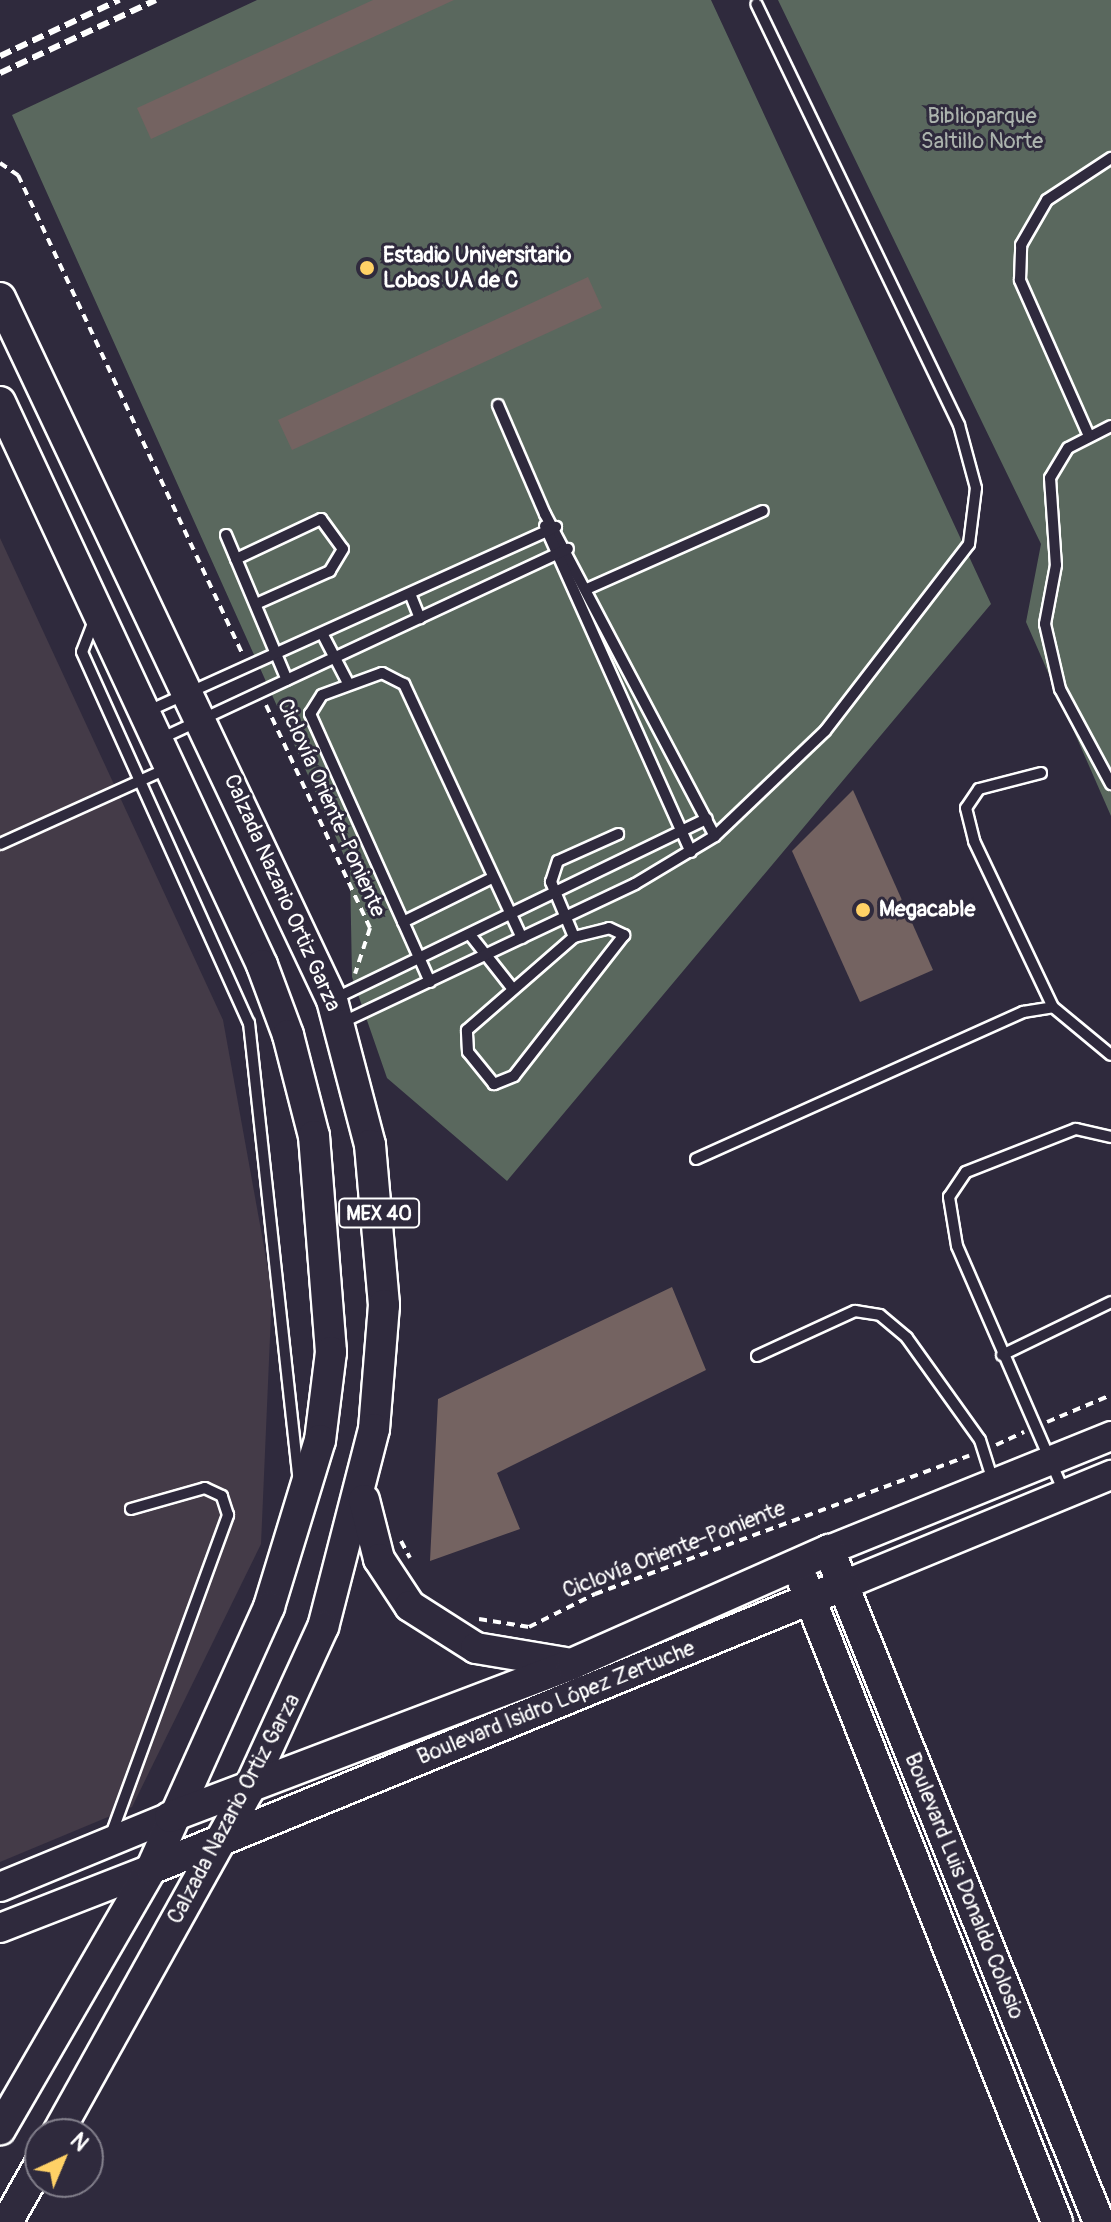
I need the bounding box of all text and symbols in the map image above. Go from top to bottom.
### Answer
park label: Biblioparque Saltillo Norte [921,103,1043,154]
place label: Estadio Universitario Lobos UA de C [383,242,571,294]
marker: Estadio Universitario Lobos UA de C [358,259,376,277]
street label: Ciclovía Oriente-Poniente [271,695,391,921]
street label: Calzada Nazario Ortiz Garza [218,770,346,1016]
place label: Megacable [879,897,975,923]
marker: Megacable [854,901,872,919]
road number: MEX 40 [337,1197,421,1229]
street label: Ciclovía Oriente-Poniente [559,1495,789,1605]
street label: Boulevard Isidro López Zertuche [413,1635,699,1771]
street label: Calzada Nazario Ortiz Garza [162,1689,306,1929]
street label: Boulevard Luis Donaldo Colosio [898,1749,1030,2023]
north arrow [24,2118,104,2198]
text: N [64,2127,94,2157]

